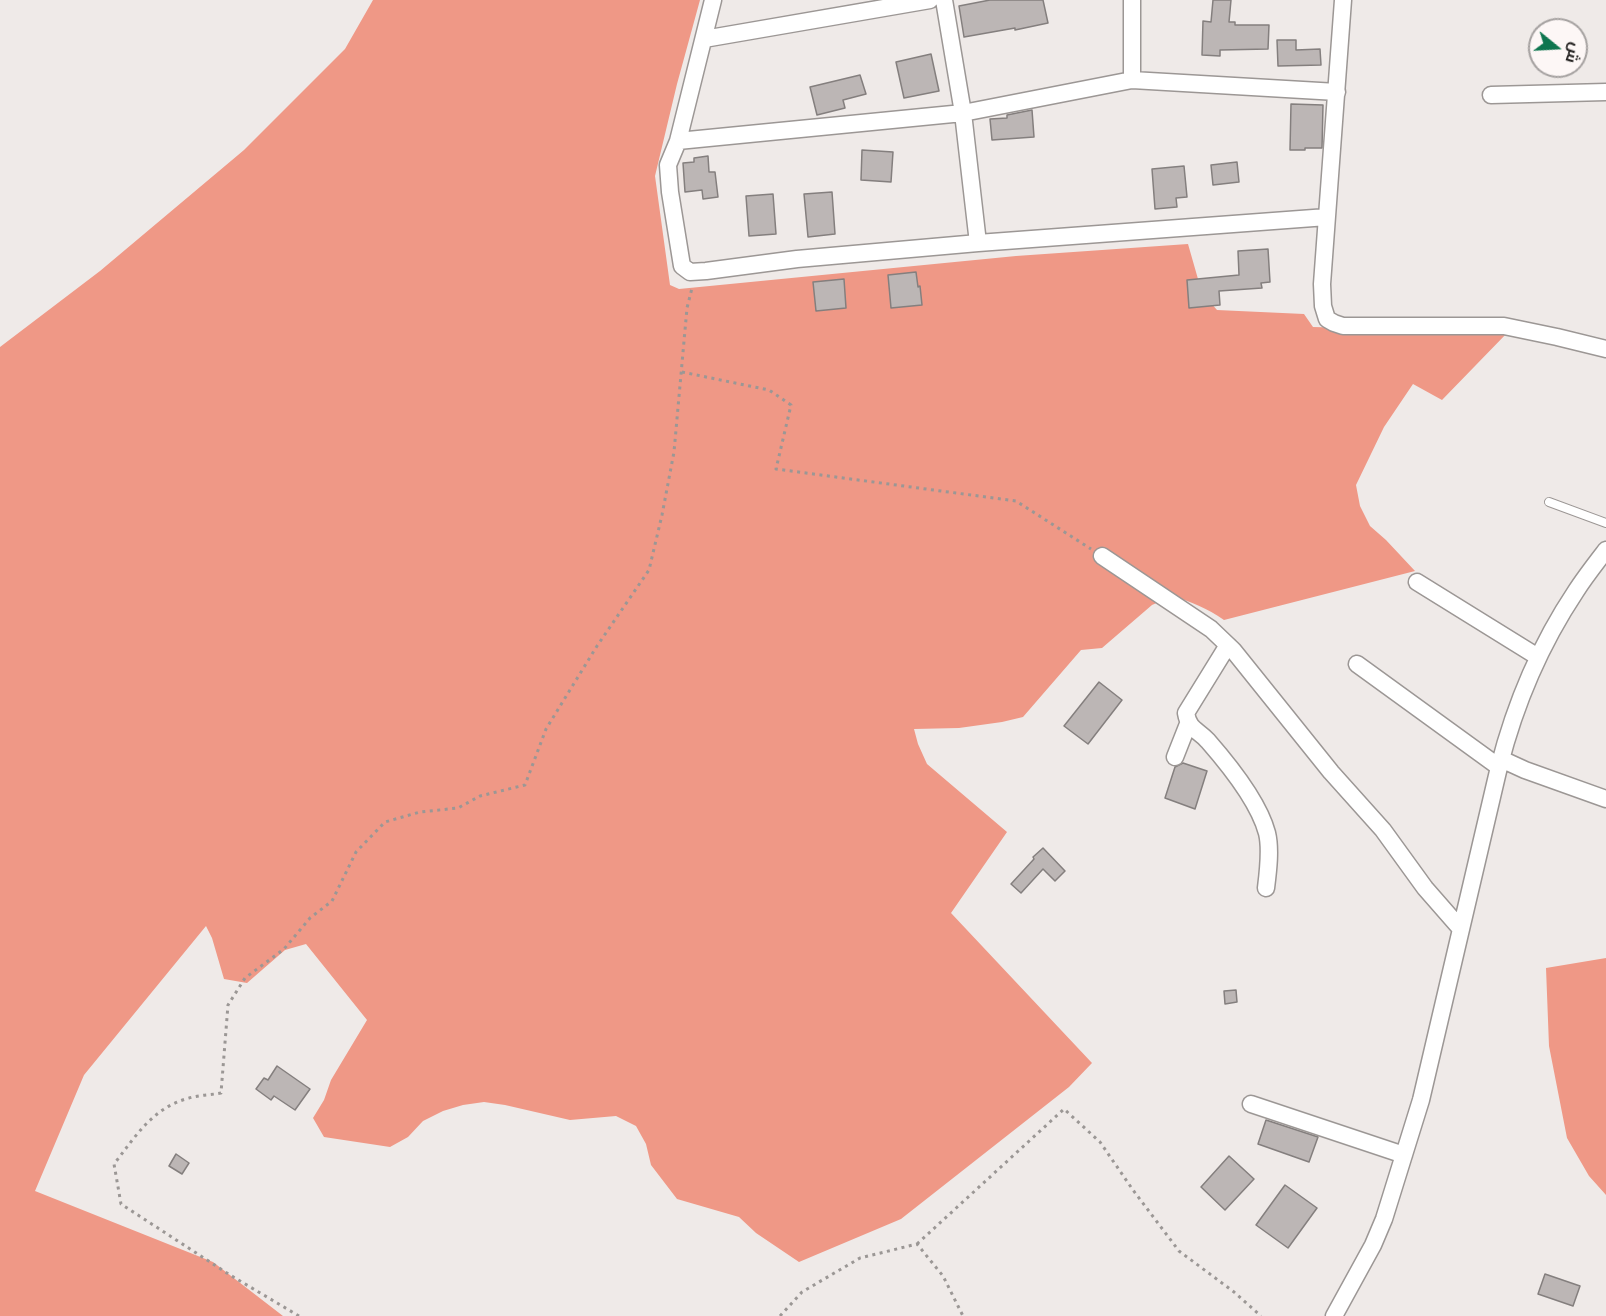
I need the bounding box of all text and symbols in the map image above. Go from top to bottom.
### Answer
north arrow [1528,18,1588,78]
text: ش [1560,40,1588,66]

